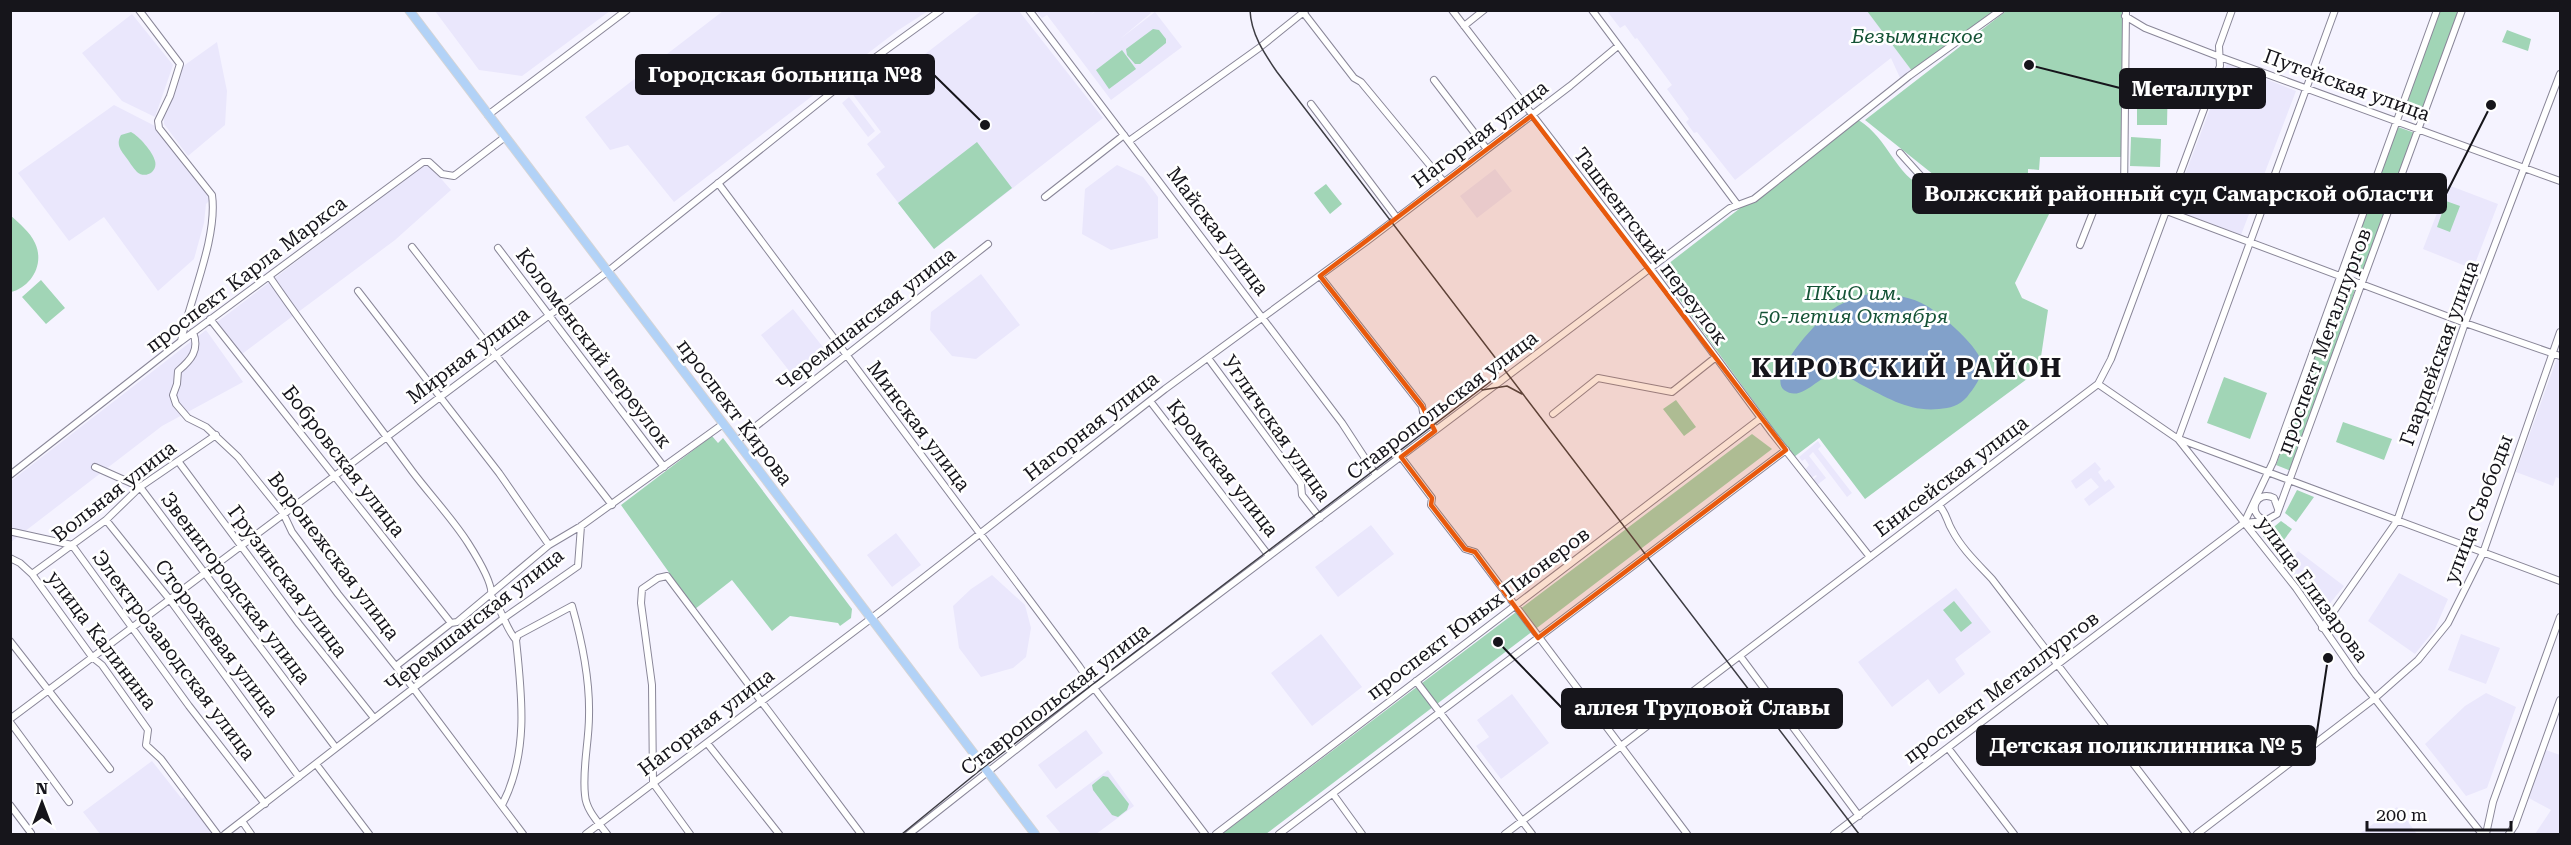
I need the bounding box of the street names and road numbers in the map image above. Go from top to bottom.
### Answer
street label: Путейская улица [2261,44,2434,126]
street label: Нагорная улица [1407,75,1553,193]
street label: Ташкентский переулок [1569,143,1733,350]
street label: Майская улица [1162,162,1274,300]
street label: проспект Карла Маркса [141,190,351,357]
street label: проспект Металлургов [2272,225,2376,457]
street label: Черемшанская улица [772,242,960,396]
street label: Коломенский переулок [511,243,677,453]
street label: Гвардейская улица [2394,257,2484,449]
street label: Мирная улица [402,301,534,409]
street label: Ставропольская улица [1342,325,1542,485]
street label: проспект Кирова [672,334,798,490]
street label: Угличская улица [1218,350,1336,506]
street label: Минская улица [862,356,976,496]
street label: Нагорная улица [1019,366,1163,486]
street label: Бобровская улица [277,380,411,542]
street label: Кромская улица [1162,395,1284,541]
street label: Енисейская улица [1869,410,2033,542]
street label: улица Свободы [2439,431,2517,587]
street label: Вольная улица [47,435,181,547]
street label: Воронежская улица [263,467,405,645]
street label: Звенигородская улица [156,487,316,689]
street label: Грузинская улица [223,500,353,662]
street label: улица Елизарова [2252,512,2374,667]
street label: проспект Юных Пионеров [1362,521,1594,705]
street label: Черемшанская улица [380,543,568,697]
street label: Электрозаводская улица [87,545,261,765]
street label: Сторожевая улица [150,555,284,722]
street label: улица Калинина [42,566,162,714]
street label: проспект Металлургов [1899,606,2103,768]
street label: Ставропольская улица [956,618,1154,780]
street label: Нагорная улица [633,663,779,781]

